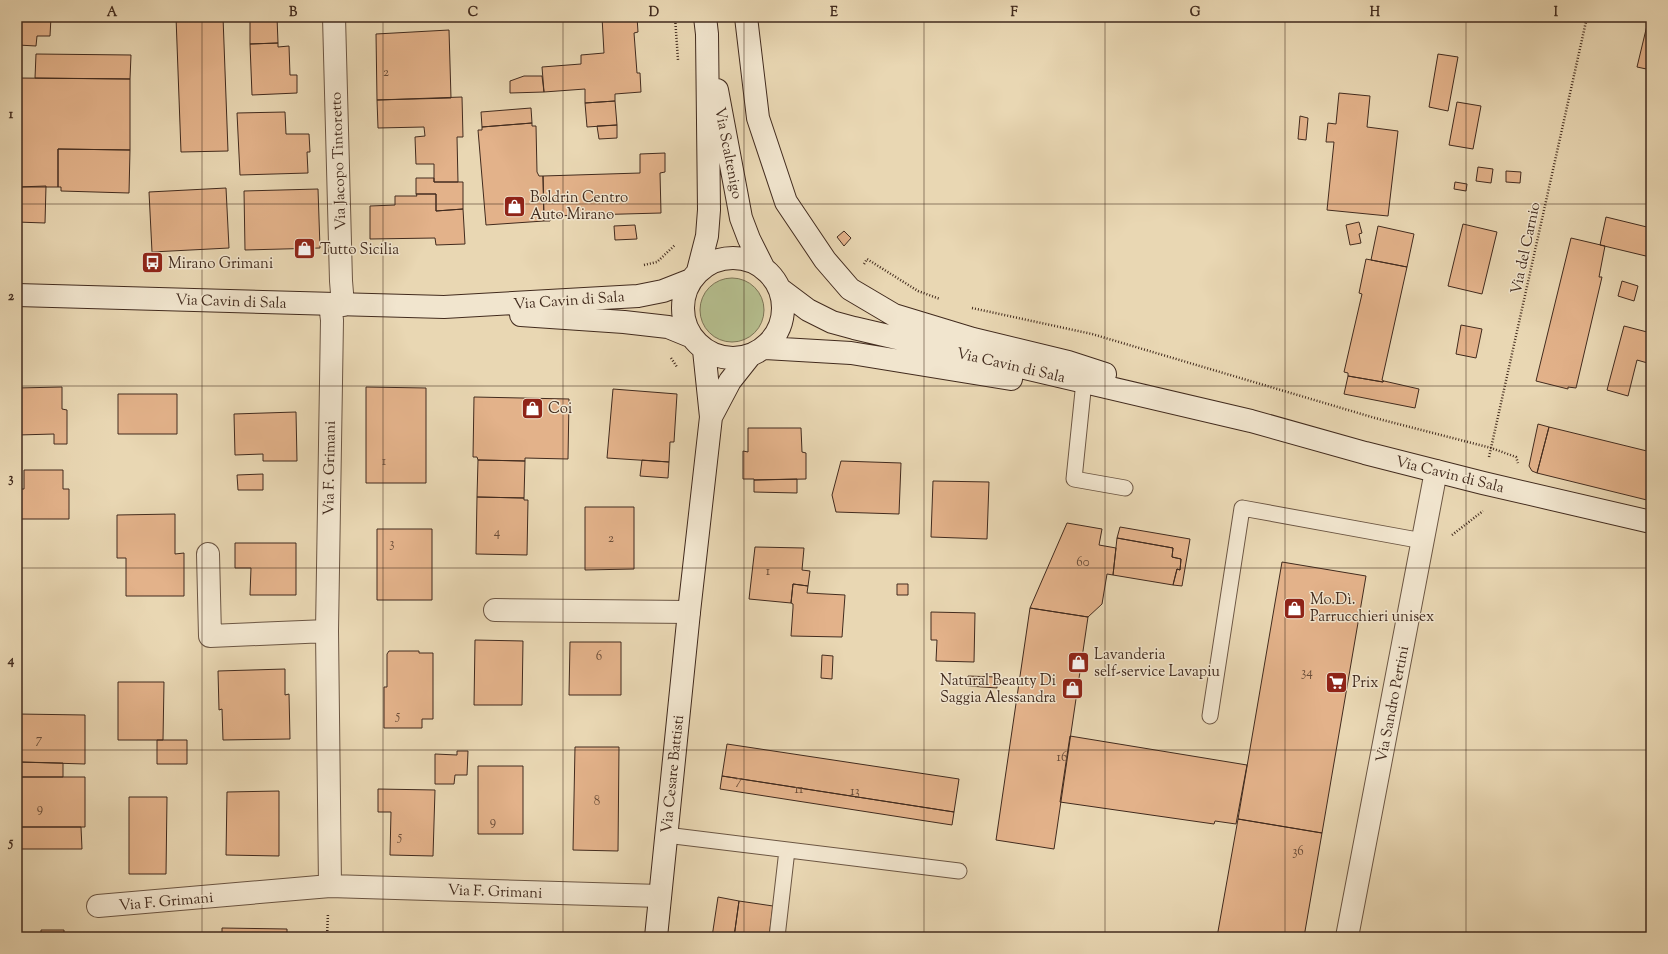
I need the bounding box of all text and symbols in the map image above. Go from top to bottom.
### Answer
text: A [107,4,118,22]
text: B [289,4,298,22]
text: C [468,4,478,22]
text: D [649,4,659,22]
text: E [830,4,838,22]
text: F [1010,4,1018,22]
text: G [1190,4,1201,22]
text: H [1370,4,1381,22]
text: I [1554,4,1559,22]
house number: 2 [383,64,389,82]
street label: Via Jacopo Tintoretto [327,91,352,230]
text: 1 [9,106,14,124]
street label: Via Scaltenigo [708,106,747,201]
place label: Boldrin Centro Auto Mirano [530,188,628,226]
shop icon: Boldrin Centro Auto Mirano [501,193,527,219]
street label: Via del Carnio [1506,200,1546,296]
shop icon: Tutto Sicilia [292,236,318,262]
place label: Tutto Sicilia [320,240,399,261]
bus stop icon: Mirano Grimani [140,250,166,276]
place label: Mirano Grimani [168,254,273,275]
street label: Via Cavin di Sala [513,287,625,316]
text: 2 [8,288,15,306]
street label: Via Cavin di Sala [175,290,287,315]
street label: Via Cavin di Sala [954,344,1067,389]
shop icon: Coi [519,395,545,421]
place label: Coi [548,399,572,420]
street label: Via F. Grimani [319,420,342,516]
street label: Via Cavin di Sala [1393,452,1506,499]
house number: 1 [382,453,387,471]
text: 3 [8,470,14,488]
house number: 4 [494,524,501,542]
house number: 2 [608,530,614,548]
house number: 3 [389,535,395,553]
house number: 60 [1076,554,1090,572]
house number: 1 [766,563,771,581]
place label: Mo.Dì. Parrucchieri unisex [1310,590,1434,628]
shop icon: Mo.Dì. Parrucchieri unisex [1282,595,1308,621]
street label: Via Sandro Pertini [1372,644,1415,764]
place label: Lavanderia self-service Lavapiu [1094,645,1220,683]
house number: 6 [596,648,602,666]
shop icon: Lavanderia self-service Lavapiu [1066,650,1092,676]
text: 4 [7,652,15,670]
house number: 34 [1301,664,1313,682]
supermarket icon: Prix [1324,669,1350,695]
place label: Natural Beauty Di Saggia Alessandra [940,671,1056,709]
place label: Prix [1352,673,1378,694]
shop icon: Natural Beauty Di Saggia Alessandra [1059,676,1085,702]
house number: 5 [395,707,401,725]
street label: Via Cesare Battisti [657,714,690,834]
house number: 7 [36,731,43,749]
house number: 16 [1057,749,1067,767]
house number: 7 [736,772,743,790]
house number: 11 [795,781,804,799]
house number: 13 [850,783,860,801]
house number: 8 [594,793,600,811]
house number: 9 [37,800,43,818]
house number: 9 [490,813,496,831]
house number: 5 [397,828,403,846]
text: 5 [8,834,14,852]
house number: 36 [1292,843,1304,861]
street label: Via F. Grimani [447,880,543,905]
street label: Via F. Grimani [118,888,214,917]

